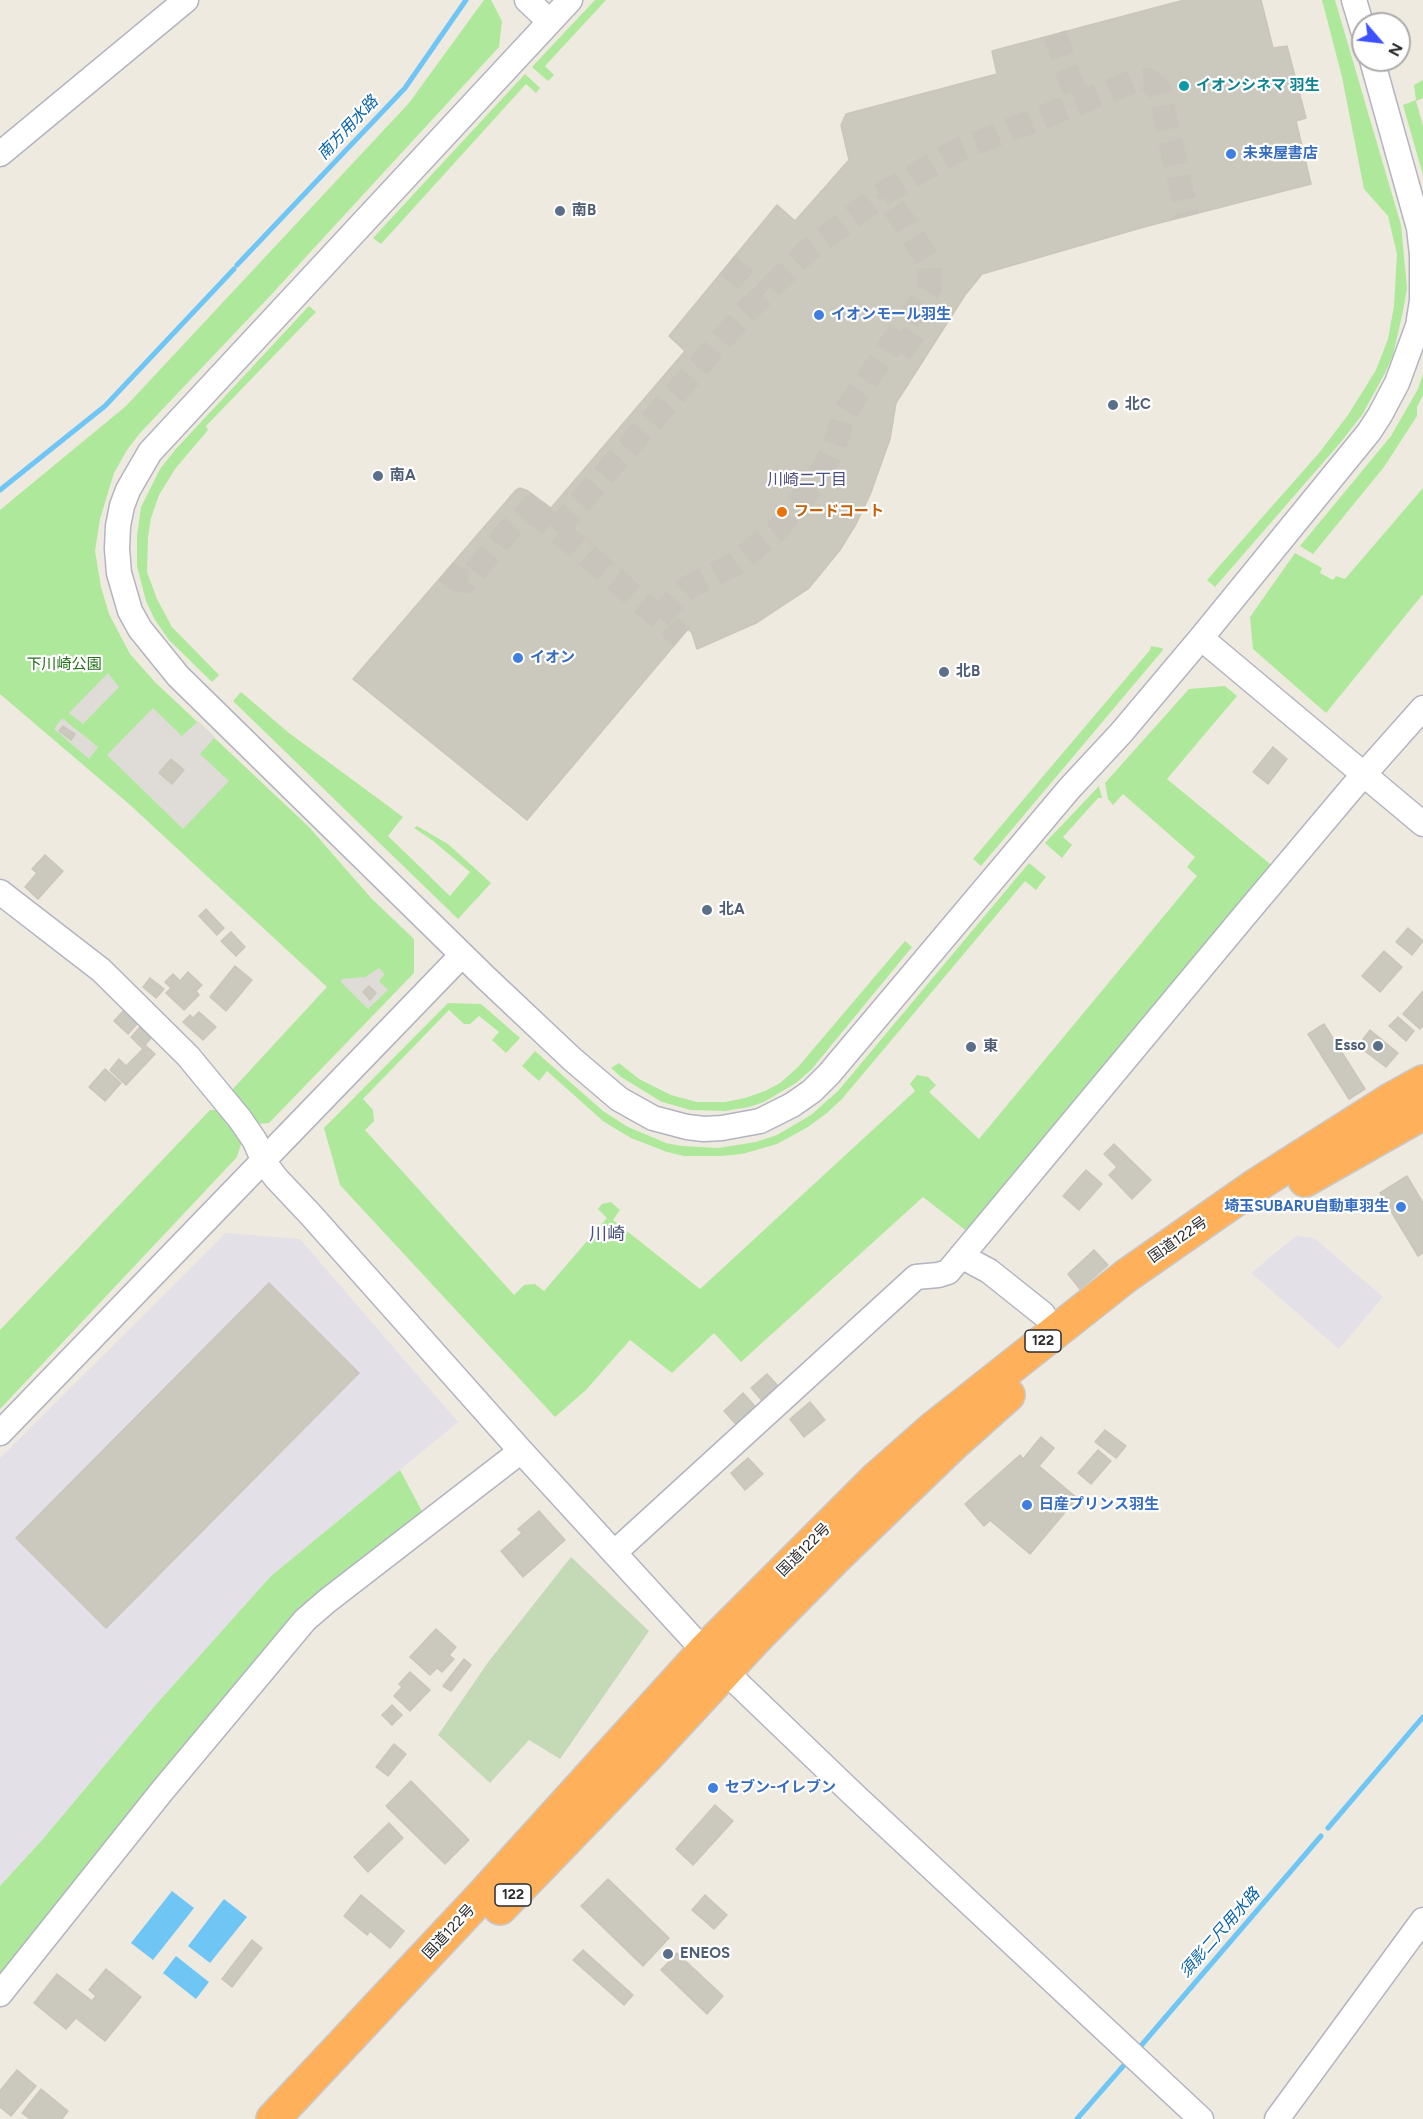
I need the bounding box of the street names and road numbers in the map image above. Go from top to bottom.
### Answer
street label: 国道122号 [1145,1213,1211,1267]
road number: 122 [1025,1330,1061,1352]
street label: 国道122号 [774,1520,834,1580]
road number: 122 [495,1884,531,1906]
street label: 国道122号 [419,1901,479,1963]

